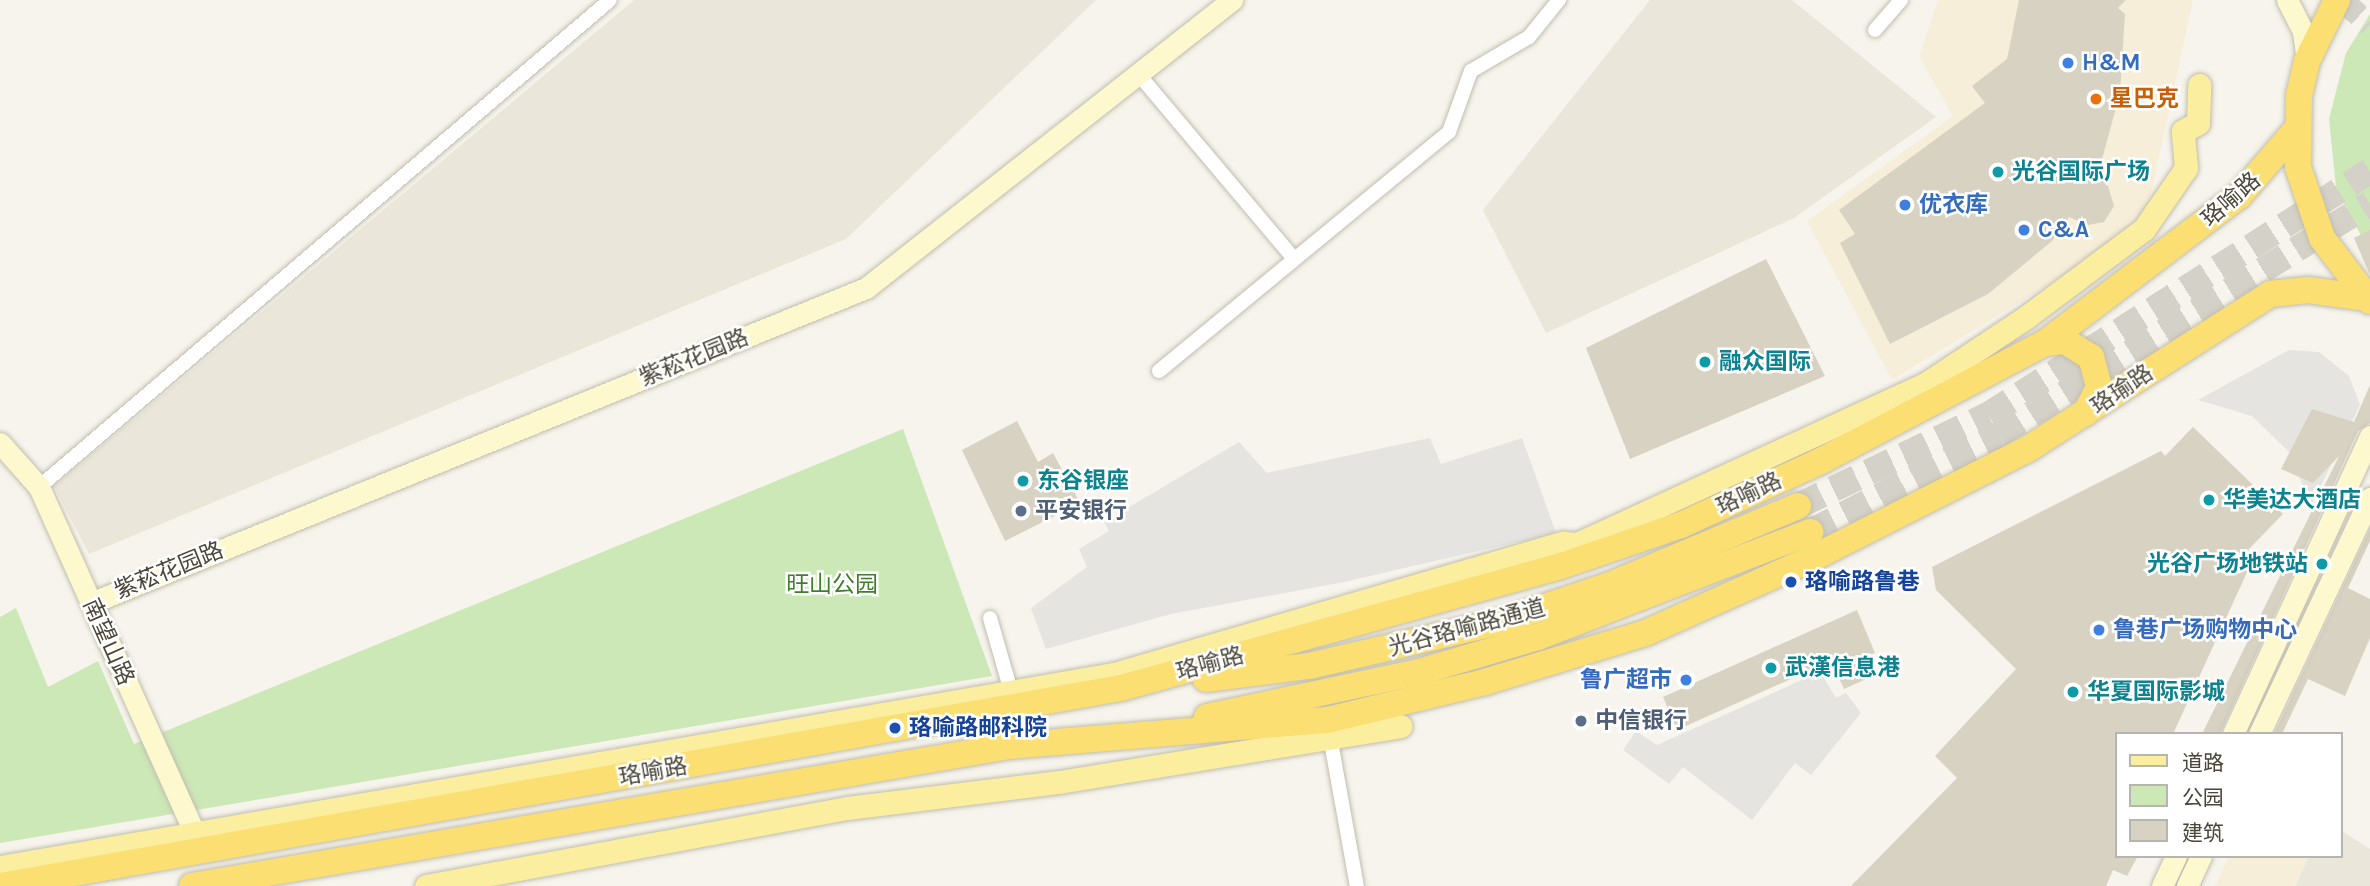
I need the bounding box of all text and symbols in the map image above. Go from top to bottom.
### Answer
place label: H&M [2082,49,2141,77]
marker: H&M [2060,55,2076,71]
place label: 星巴克 [2110,85,2179,113]
marker: 星巴克 [2088,91,2104,107]
place label: 光谷国际广场 [2012,158,2150,186]
marker: 光谷国际广场 [1990,164,2006,180]
street label: 珞喻路 [2196,167,2266,233]
place label: 优衣库 [1919,191,1988,219]
marker: 优衣库 [1897,197,1913,213]
place label: C&A [2038,216,2089,244]
marker: C&A [2016,222,2032,238]
street label: 紫菘花园路 [636,324,752,392]
place label: 融众国际 [1719,348,1811,376]
marker: 融众国际 [1697,354,1713,370]
street label: 珞瑜路 [2086,359,2158,421]
place label: 东谷银座 [1037,467,1129,495]
street label: 珞喻路 [1712,467,1786,521]
marker: 东谷银座 [1015,473,1031,489]
place label: 华美达大酒店 [2223,486,2361,514]
marker: 华美达大酒店 [2201,492,2217,508]
place label: 平安银行 [1035,497,1127,525]
marker: 平安银行 [1013,503,1029,519]
street label: 紫菘花园路 [111,537,227,605]
place label: 光谷广场地铁站 [2147,550,2308,578]
marker: 光谷广场地铁站 [2314,556,2330,572]
place label: 珞喻路鲁巷 [1805,568,1920,596]
park label: 旺山公园 [786,571,878,599]
marker: 珞喻路鲁巷 [1783,574,1799,590]
street label: 南望山路 [77,594,139,690]
street label: 光谷珞喻路通道 [1386,594,1548,662]
place label: 鲁巷广场购物中心 [2113,616,2297,644]
marker: 鲁巷广场购物中心 [2091,622,2107,638]
street label: 珞喻路 [1173,642,1247,686]
place label: 武漢信息港 [1785,654,1900,682]
marker: 武漢信息港 [1763,660,1779,676]
place label: 鲁广超市 [1580,666,1672,694]
marker: 鲁广超市 [1678,672,1694,688]
place label: 华夏国际影城 [2087,678,2225,706]
marker: 华夏国际影城 [2065,684,2081,700]
place label: 中信银行 [1595,707,1687,735]
marker: 中信银行 [1573,713,1589,729]
place label: 珞喻路邮科院 [909,714,1047,742]
marker: 珞喻路邮科院 [887,720,903,736]
legend [2114,732,2342,858]
text: 道路 [2182,751,2224,775]
street label: 珞喻路 [617,752,689,792]
text: 公园 [2182,786,2224,810]
text: 建筑 [2182,821,2224,845]

